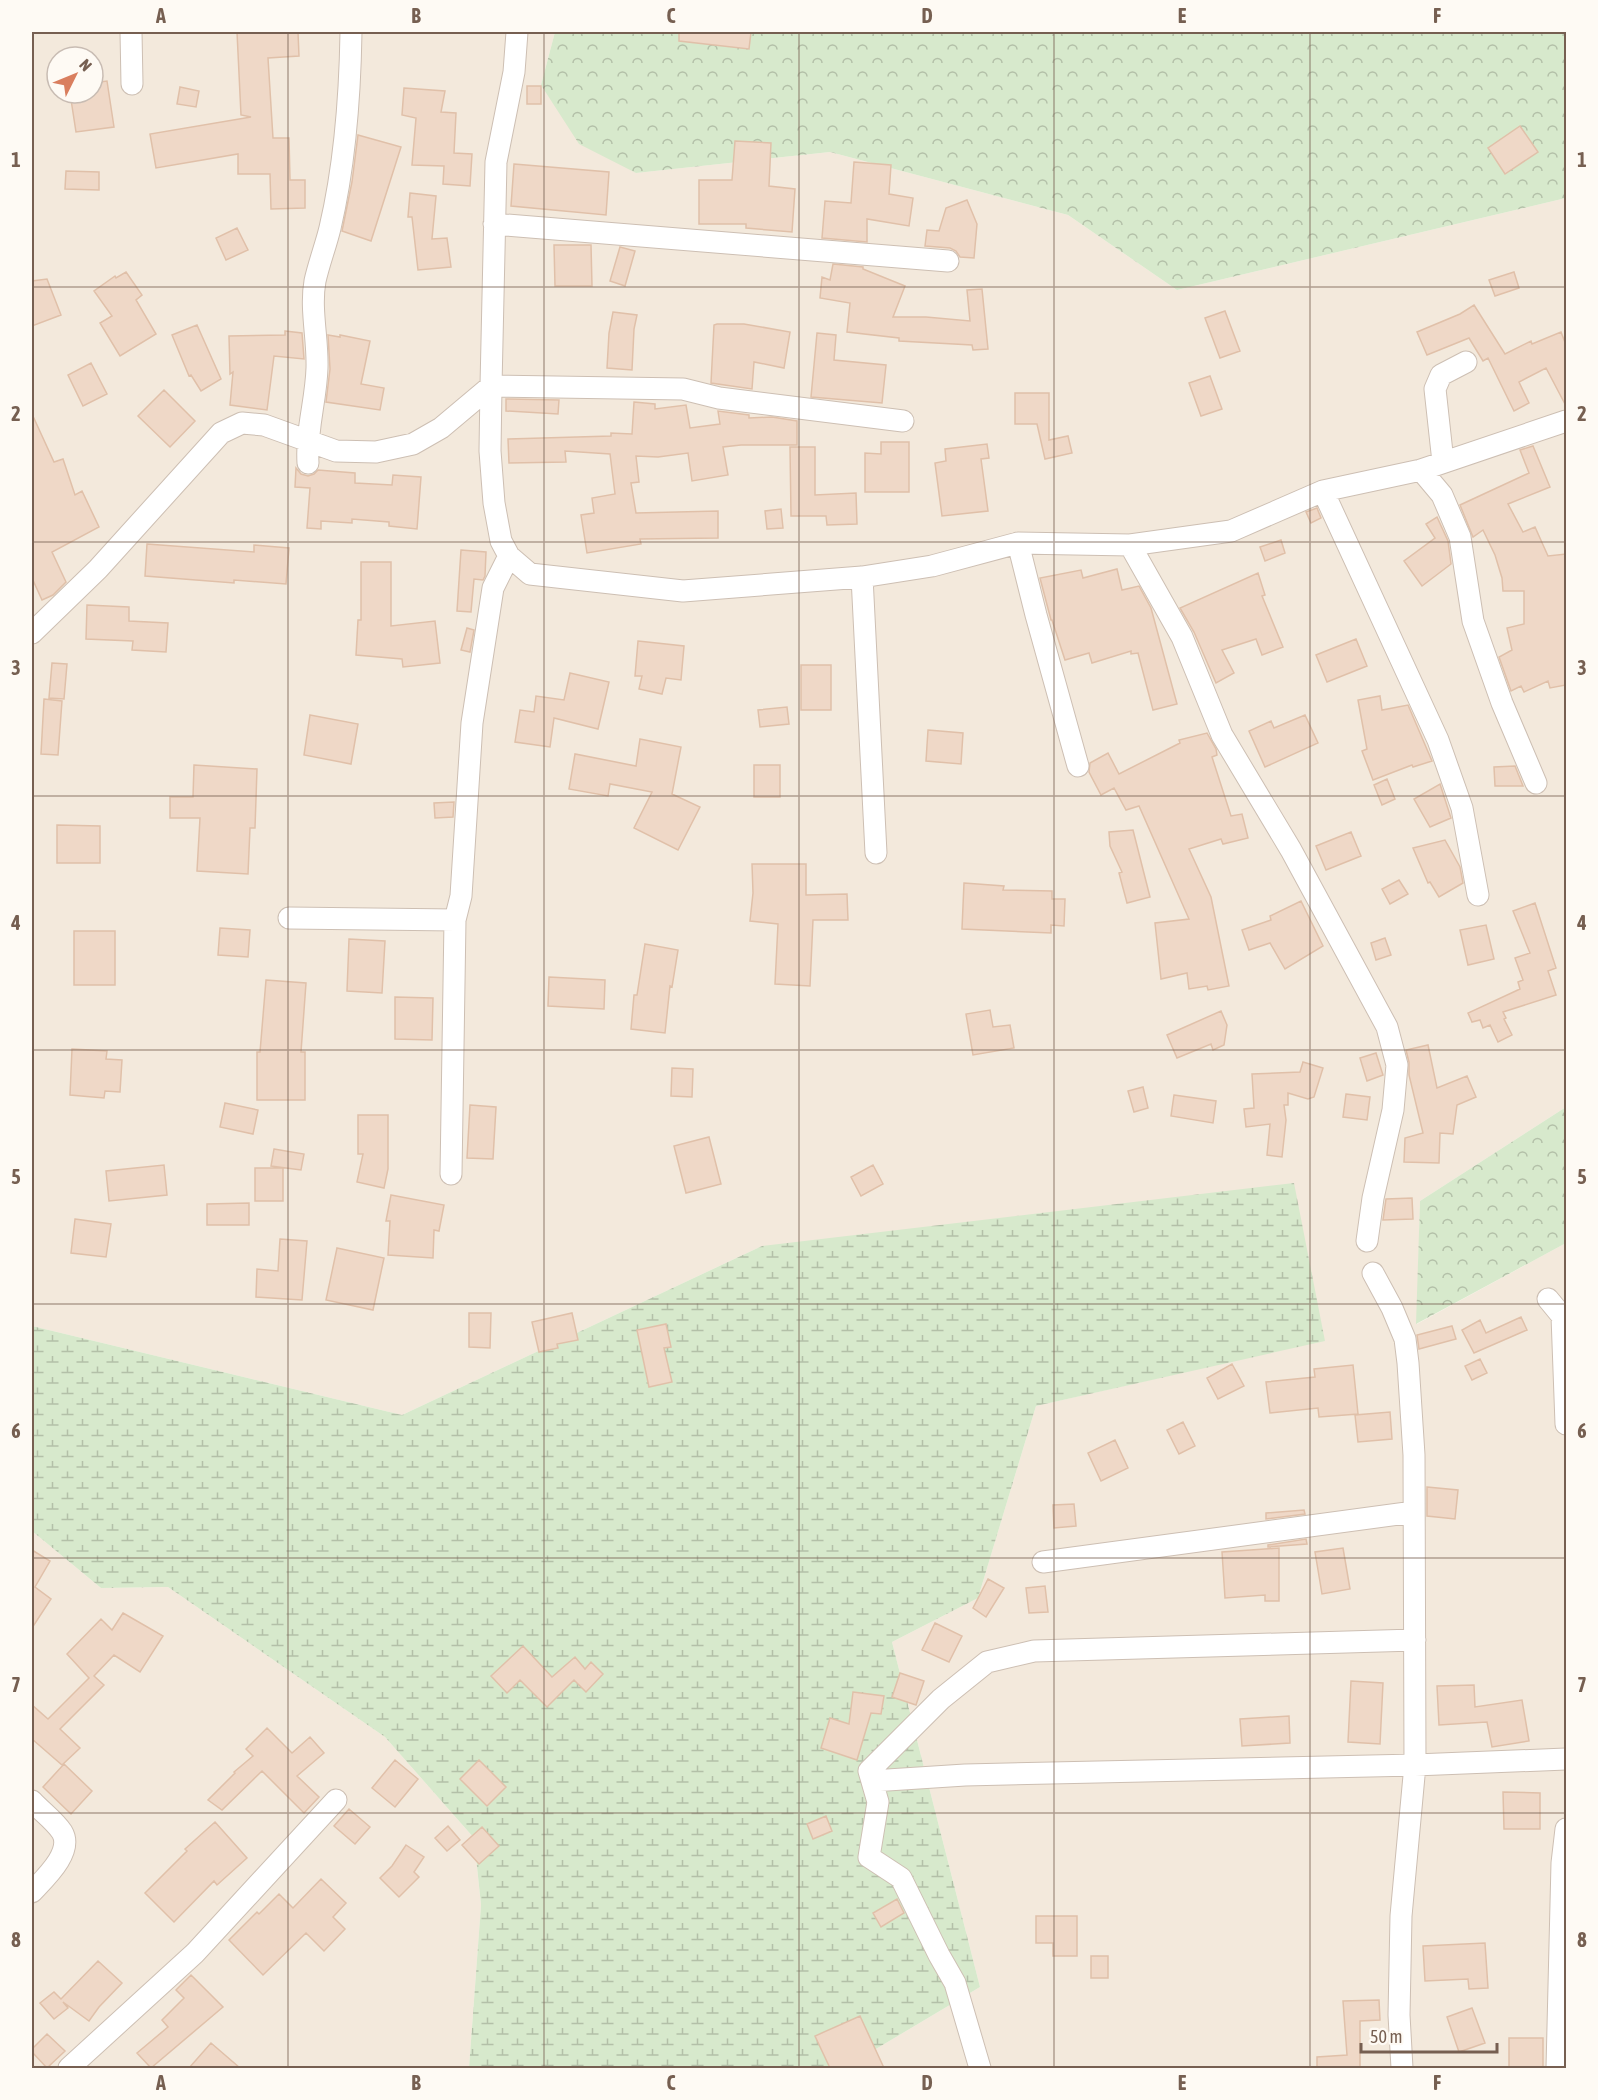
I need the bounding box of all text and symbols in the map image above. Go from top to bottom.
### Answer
text: A [155,4,166,27]
text: B [411,4,421,27]
text: C [667,4,676,27]
text: D [921,4,933,27]
text: E [1178,4,1187,27]
text: F [1433,4,1441,27]
north arrow [45,45,105,105]
text: N [76,55,96,74]
text: 1 [11,148,21,171]
text: 1 [1577,148,1587,171]
text: 2 [11,402,21,425]
text: 2 [1577,402,1587,425]
text: 3 [11,656,21,679]
text: 3 [1577,656,1587,679]
text: 4 [10,911,21,934]
text: 4 [1576,911,1587,934]
text: 5 [11,1165,21,1188]
text: 5 [1577,1165,1587,1188]
text: 6 [11,1419,21,1442]
text: 6 [1577,1419,1587,1442]
text: 7 [11,1673,21,1696]
text: 7 [1577,1673,1587,1696]
text: 8 [11,1928,21,1951]
text: 8 [1577,1928,1587,1951]
scale bar [1361,2016,1498,2054]
text: 50 m [1370,2026,1402,2047]
text: A [155,2071,166,2094]
text: B [411,2071,421,2094]
text: C [667,2071,676,2094]
text: D [921,2071,933,2094]
text: E [1178,2071,1187,2094]
text: F [1433,2071,1441,2094]

